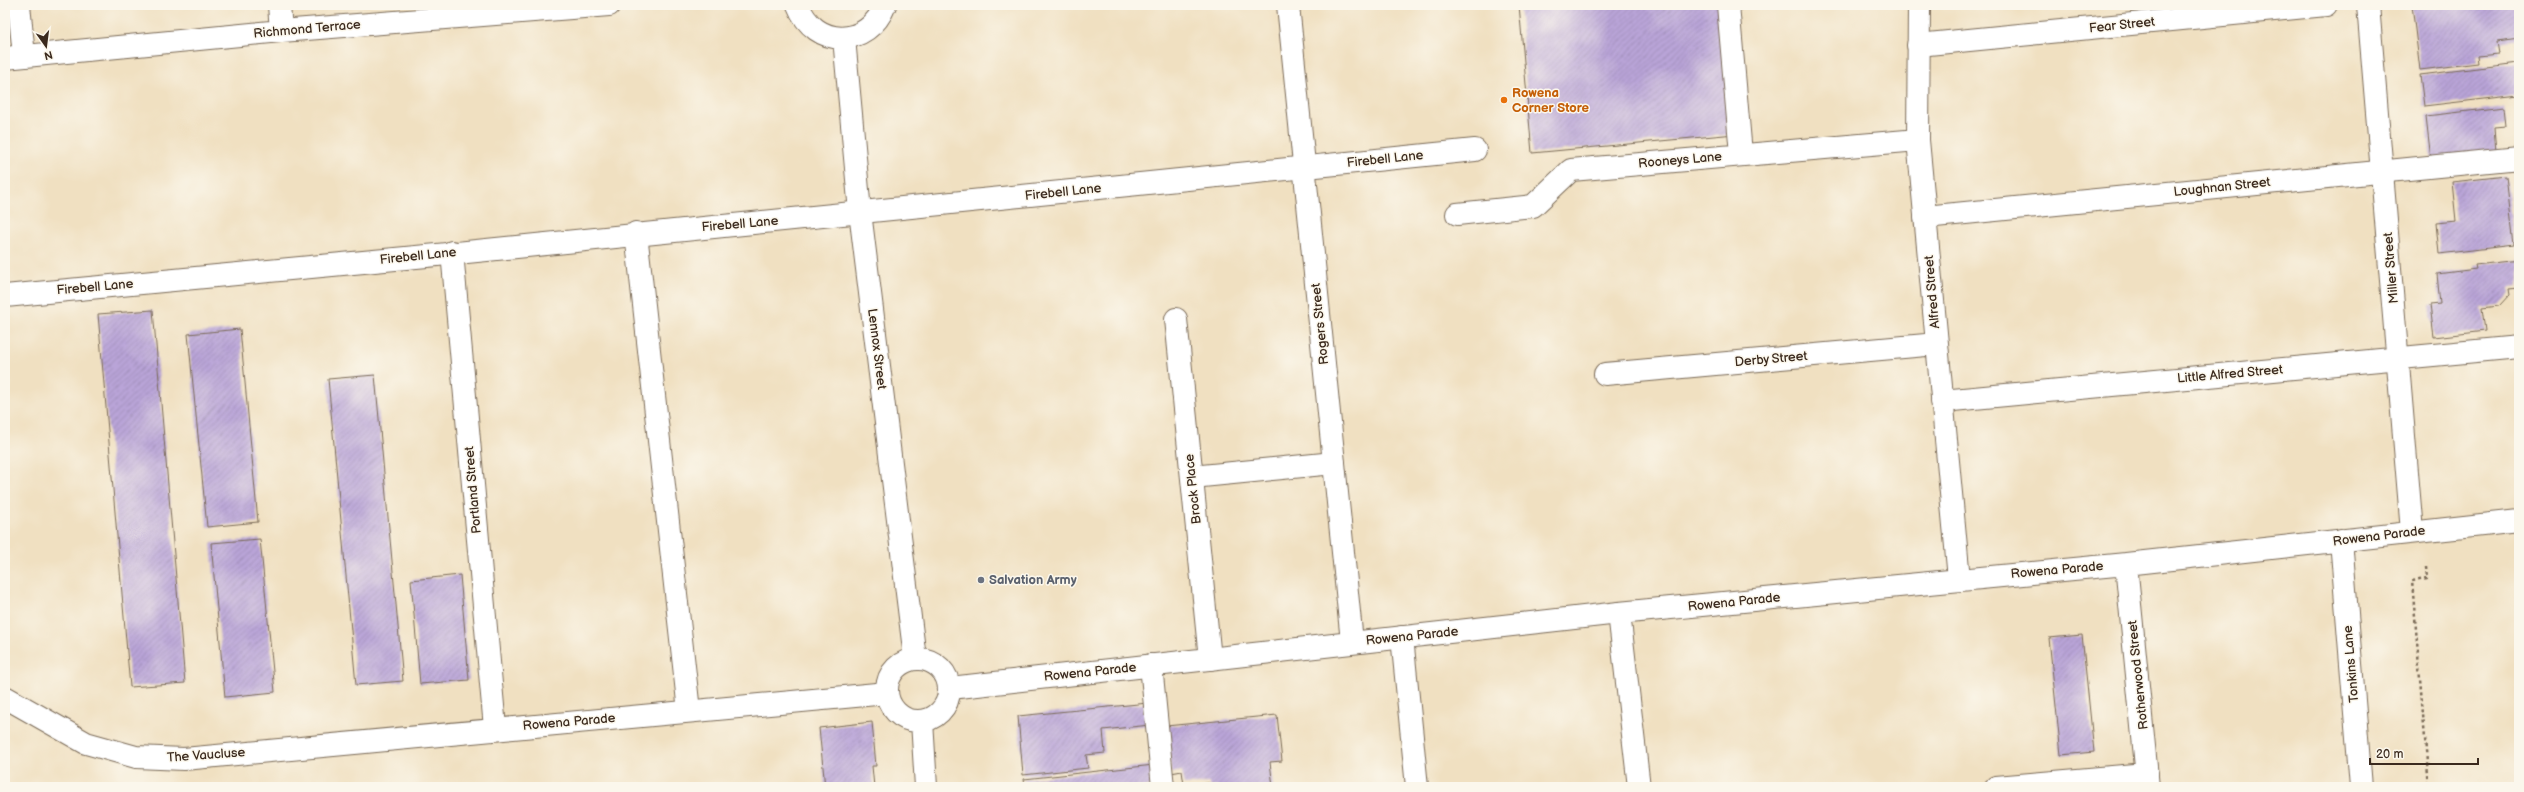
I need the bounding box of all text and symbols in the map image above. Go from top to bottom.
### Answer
street label: Fear Street [2088,14,2156,36]
street label: Richmond Terrace [253,16,362,42]
north arrow [26,26,66,66]
text: N [43,48,54,63]
place label: Rowena Corner Store [1512,85,1590,116]
marker: Rowena Corner Store [1499,95,1509,105]
street label: Firebell Lane [1346,147,1424,171]
street label: Rooneys Lane [1637,148,1723,172]
street label: Loughnan Street [2173,174,2271,200]
street label: Firebell Lane [1024,180,1102,204]
street label: Firebell Lane [701,213,779,235]
street label: Miller Street [2380,232,2402,304]
street label: Firebell Lane [379,244,457,268]
street label: Alfred Street [1921,255,1943,329]
street label: Firebell Lane [56,276,134,298]
street label: Rogers Street [1308,282,1332,366]
street label: Lennox Street [864,308,890,390]
street label: Derby Street [1734,348,1808,370]
street label: Little Alfred Street [2177,361,2283,387]
street label: Portland Street [461,446,485,534]
street label: Brock Place [1181,453,1205,525]
street label: Rowena Parade [2332,522,2426,550]
street label: Rowena Parade [2010,558,2104,582]
place label: Salvation Army [989,572,1077,588]
marker: Salvation Army [976,575,986,585]
street label: Rowena Parade [1687,589,1781,615]
street label: Rotherwood Street [2124,620,2152,730]
street label: Rowena Parade [1365,623,1459,649]
street label: Tonkins Lane [2340,624,2362,703]
street label: Rowena Parade [1043,659,1137,685]
street label: Rowena Parade [522,710,616,734]
scale bar [2370,740,2478,766]
street label: The Vaucluse [166,744,246,766]
text: 20 m [2376,747,2403,762]

